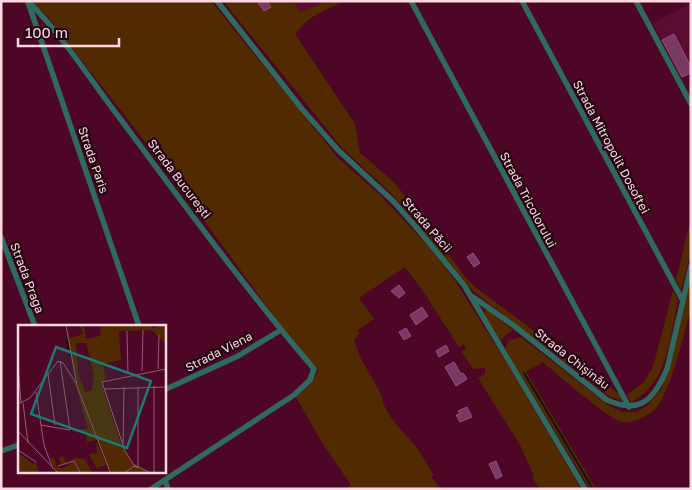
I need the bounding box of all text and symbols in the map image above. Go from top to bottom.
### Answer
scale bar [18,15,119,47]
text: 100 m [25,23,68,41]
street label: Strada Mitropolit Dosoftei [570,78,653,216]
street label: Strada Paris [75,125,112,195]
street label: Strada București [145,136,214,221]
street label: Strada Tricolorului [497,149,560,250]
street label: Strada Păcii [399,194,455,255]
street label: Strada Praga [7,241,48,315]
inset map [18,325,165,472]
street label: Strada Chișinău [532,325,613,392]
street label: Strada Viena [183,328,255,375]

